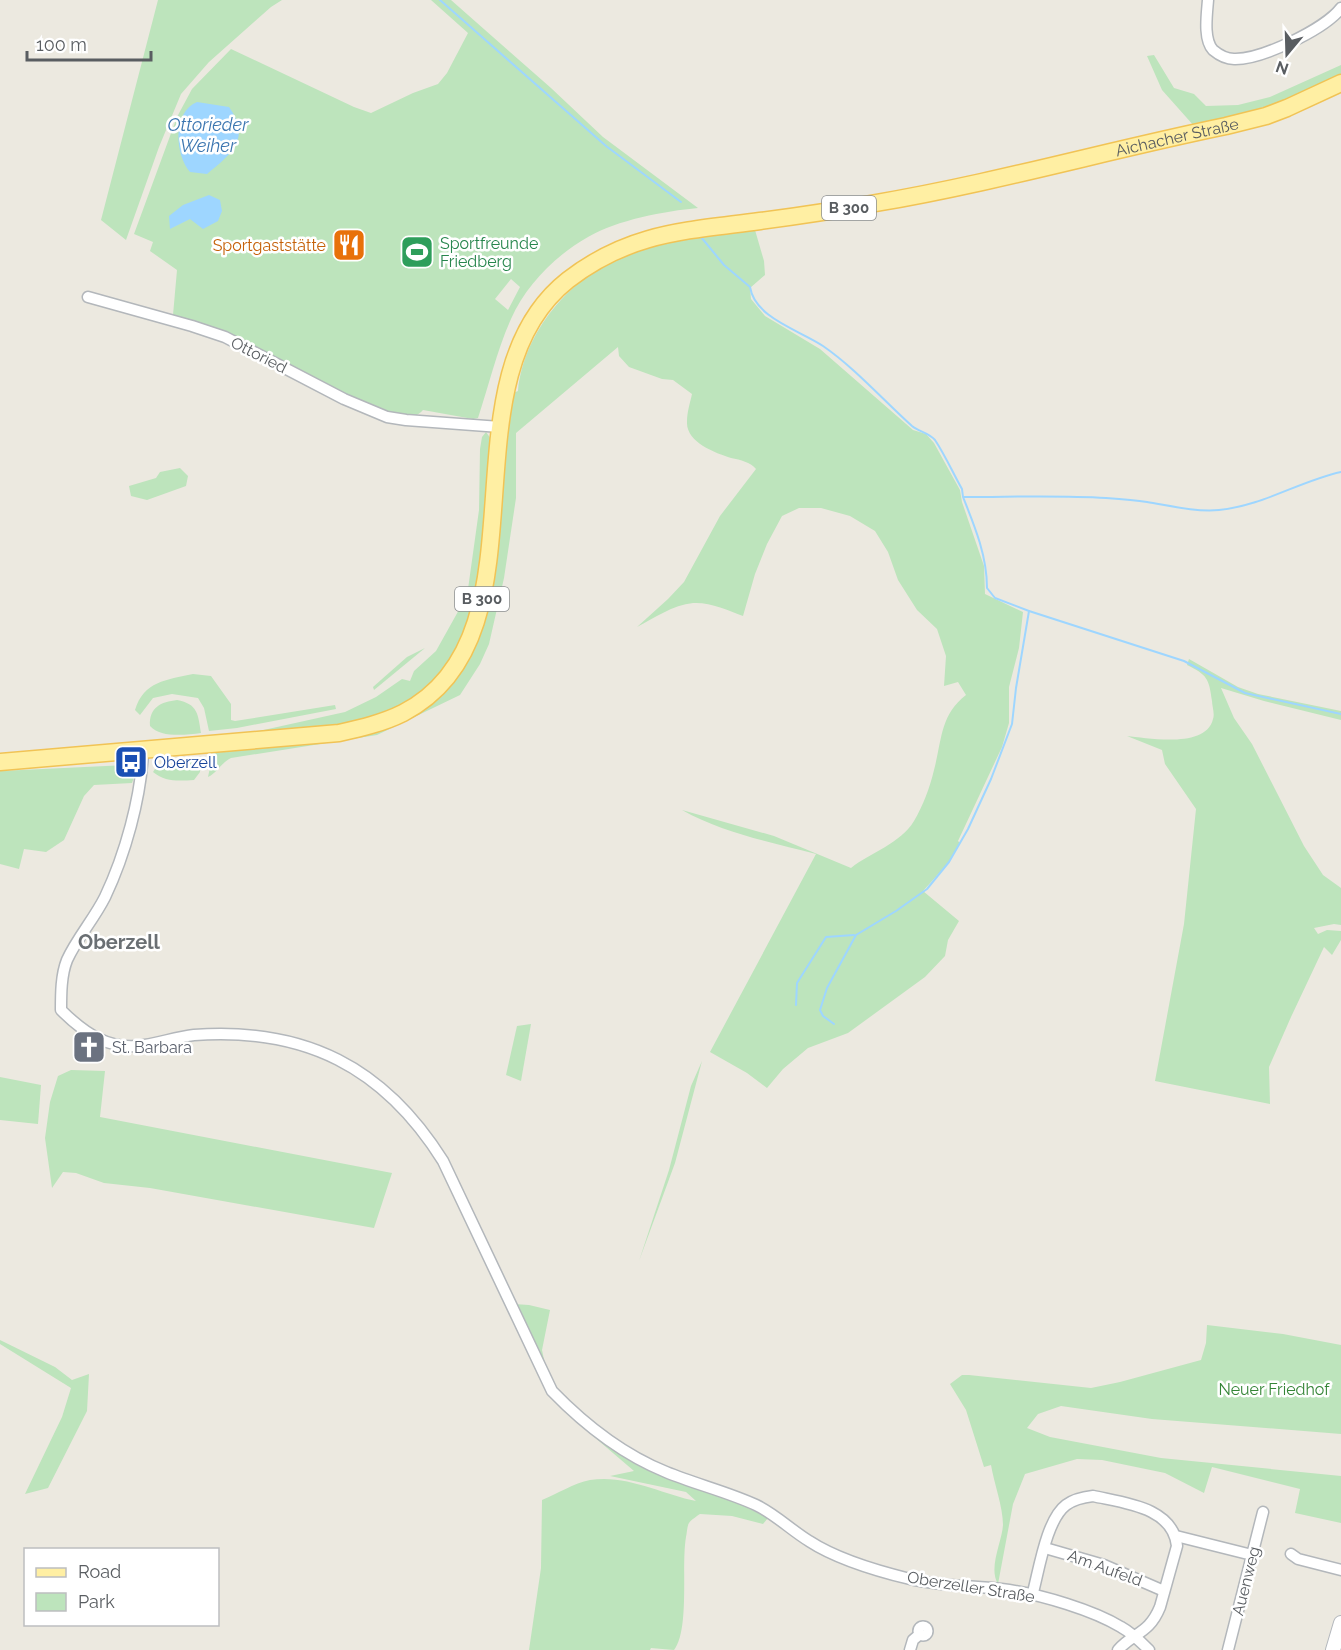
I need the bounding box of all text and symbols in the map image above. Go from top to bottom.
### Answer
scale bar [27,24,152,62]
north arrow [1257,24,1317,84]
text: 100 m [36,34,87,55]
text: N [1273,57,1291,79]
water label: Ottorieder Weiher [168,114,249,156]
street label: Aichacher Straße [1114,114,1241,160]
road number: B 300 [822,196,876,220]
restaurant icon: Sportgaststätte [331,227,367,263]
sports icon: Sportfreunde Friedberg [399,234,435,270]
place label: Sportfreunde Friedberg [440,234,538,271]
place label: Sportgaststätte [213,236,326,255]
street label: Ottoried [228,333,290,377]
road number: B 300 [455,587,509,611]
bus stop icon: Oberzell [113,744,149,780]
place label: Oberzell [154,753,217,772]
district label: Oberzell [78,930,161,954]
church icon: St. Barbara [71,1029,107,1065]
place label: St. Barbara [112,1038,192,1057]
park label: Neuer Friedhof [1218,1380,1330,1399]
street label: Auenweg [1228,1544,1264,1618]
street label: Am Aufeld [1065,1546,1145,1590]
legend [24,1548,219,1626]
text: Road [78,1561,121,1582]
street label: Oberzeller Straße [906,1568,1036,1606]
text: Park [78,1591,115,1612]

